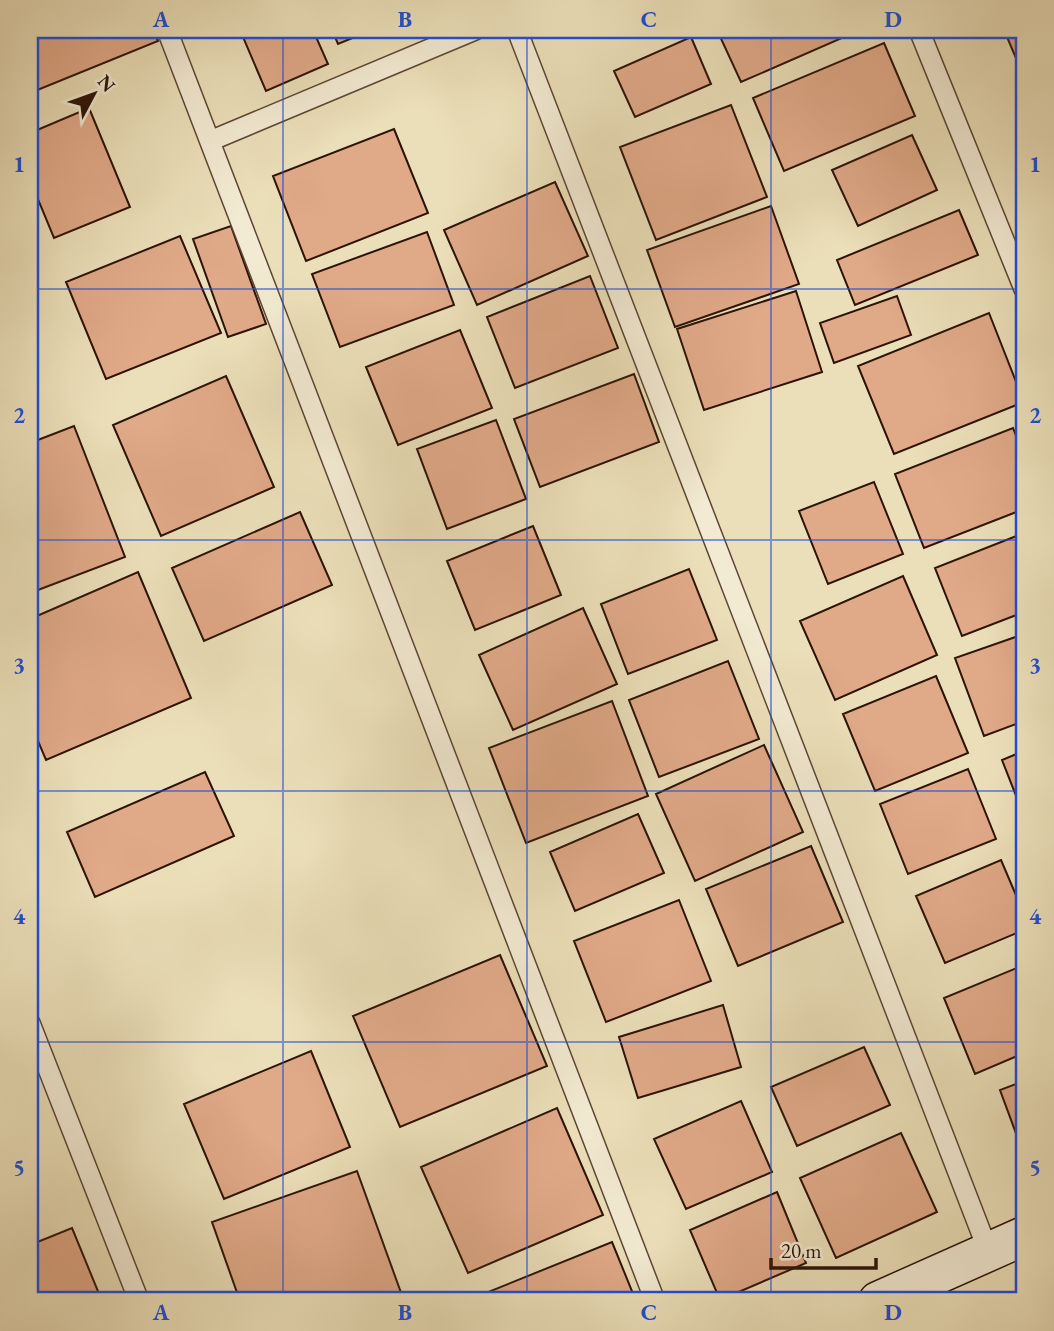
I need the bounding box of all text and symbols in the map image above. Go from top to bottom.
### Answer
text: A [152,4,170,34]
text: B [398,4,412,34]
text: C [641,4,657,34]
text: D [884,4,902,34]
north arrow [60,60,130,130]
text: N [92,69,121,98]
text: 1 [13,149,25,179]
text: 1 [1029,149,1041,179]
text: 2 [13,400,25,430]
text: 2 [1029,400,1041,430]
text: 3 [13,650,25,680]
text: 3 [1029,650,1041,680]
text: 4 [13,901,26,931]
text: 4 [1029,901,1042,931]
text: 5 [13,1152,25,1182]
text: 5 [1029,1152,1041,1182]
scale bar [771,1226,876,1270]
text: 20 m [781,1237,822,1264]
text: A [152,1297,170,1327]
text: B [398,1297,412,1327]
text: C [641,1297,657,1327]
text: D [884,1297,902,1327]

